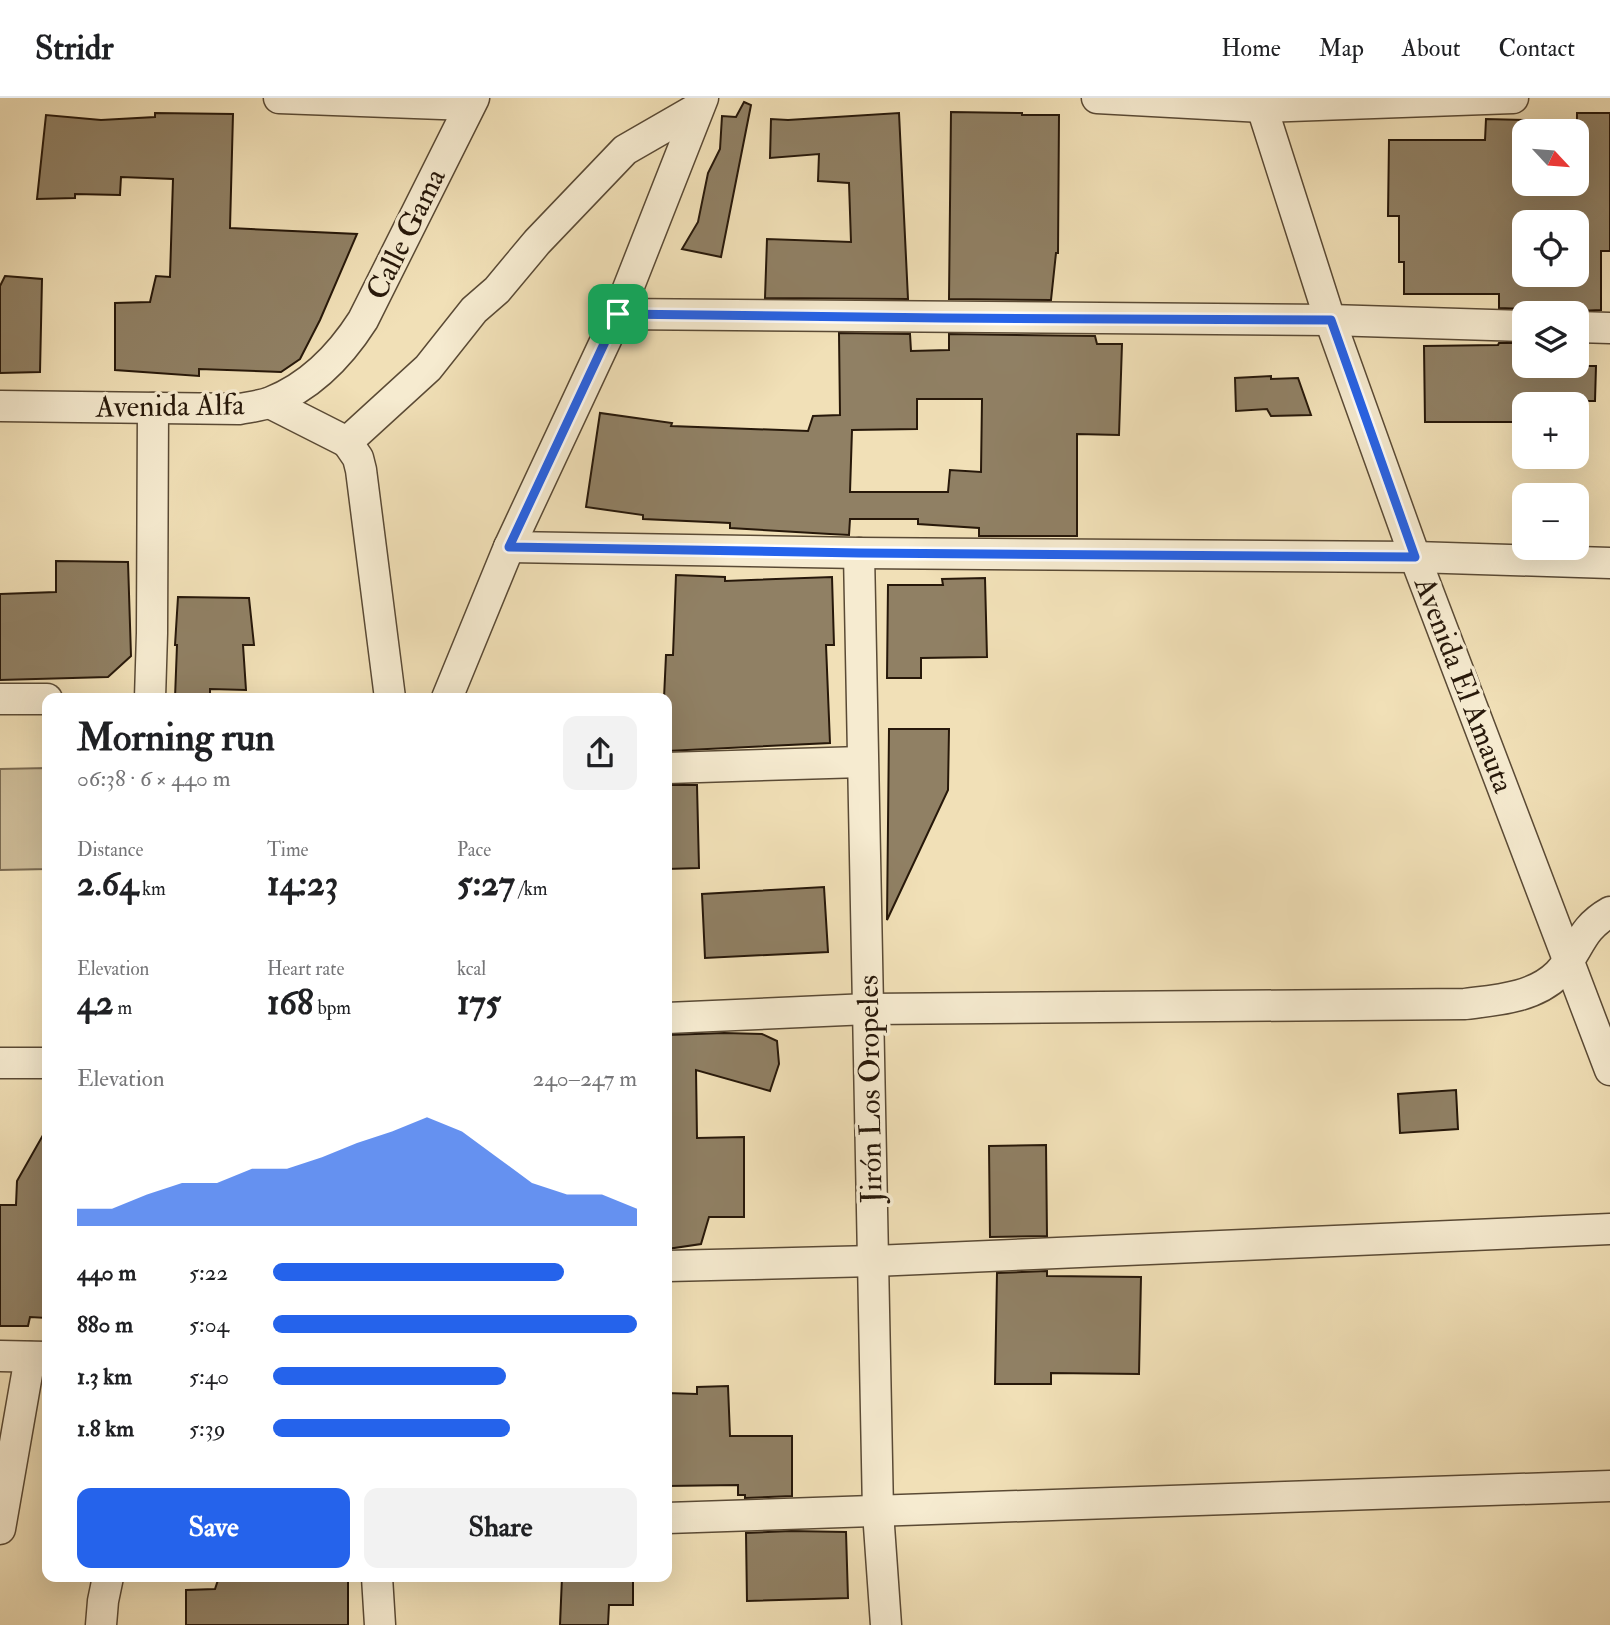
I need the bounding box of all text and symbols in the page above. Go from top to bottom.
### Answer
text: Stridr [35,28,114,69]
text: Home [1221,33,1281,64]
text: Map [1319,33,1364,64]
text: About [1402,33,1461,64]
text: Contact [1499,33,1575,64]
north arrow [1512,119,1589,196]
map controls [1512,119,1589,560]
street label: Calle Gama [358,162,454,306]
button: locate [1512,210,1589,287]
pin [588,284,648,344]
icon: arrive [599,295,637,333]
button: layers [1512,301,1589,378]
street label: Avenida Alfa [94,386,246,426]
button: + [1512,392,1589,469]
button: − [1512,483,1589,560]
street label: Avenida El Amauta [1406,571,1522,799]
text: Morning run [77,714,275,762]
button: share [563,716,637,790]
text: 06:38 · 6 × 440 m [77,764,231,793]
text: Distance [77,838,143,862]
text: Time [267,838,309,862]
text: Pace [457,838,491,862]
text: 2.64 [77,862,138,906]
text: 14:23 [267,862,338,906]
text: 5:27 [457,862,515,906]
text: km [138,877,166,901]
text: /km [515,877,547,901]
text: Elevation [77,957,149,981]
text: Heart rate [267,957,344,981]
text: kcal [457,957,486,981]
street label: Jirón Los Oropeles [850,975,891,1204]
text: 42 [77,981,114,1025]
text: 168 [267,981,313,1025]
text: 175 [457,981,501,1025]
text: m [114,996,132,1020]
text: bpm [313,996,351,1020]
text: Elevation [77,1064,165,1093]
text: 240–247 m [533,1064,637,1093]
text: 440 m [77,1258,136,1287]
text: 5:22 [189,1258,228,1287]
text: 880 m [77,1310,133,1339]
text: 5:04 [189,1310,229,1339]
text: 1.3 km [77,1362,132,1391]
text: 5:40 [189,1362,229,1391]
text: 1.8 km [77,1414,134,1443]
text: 5:39 [189,1414,225,1443]
button: Save [77,1488,350,1568]
button: Share [364,1488,637,1568]

